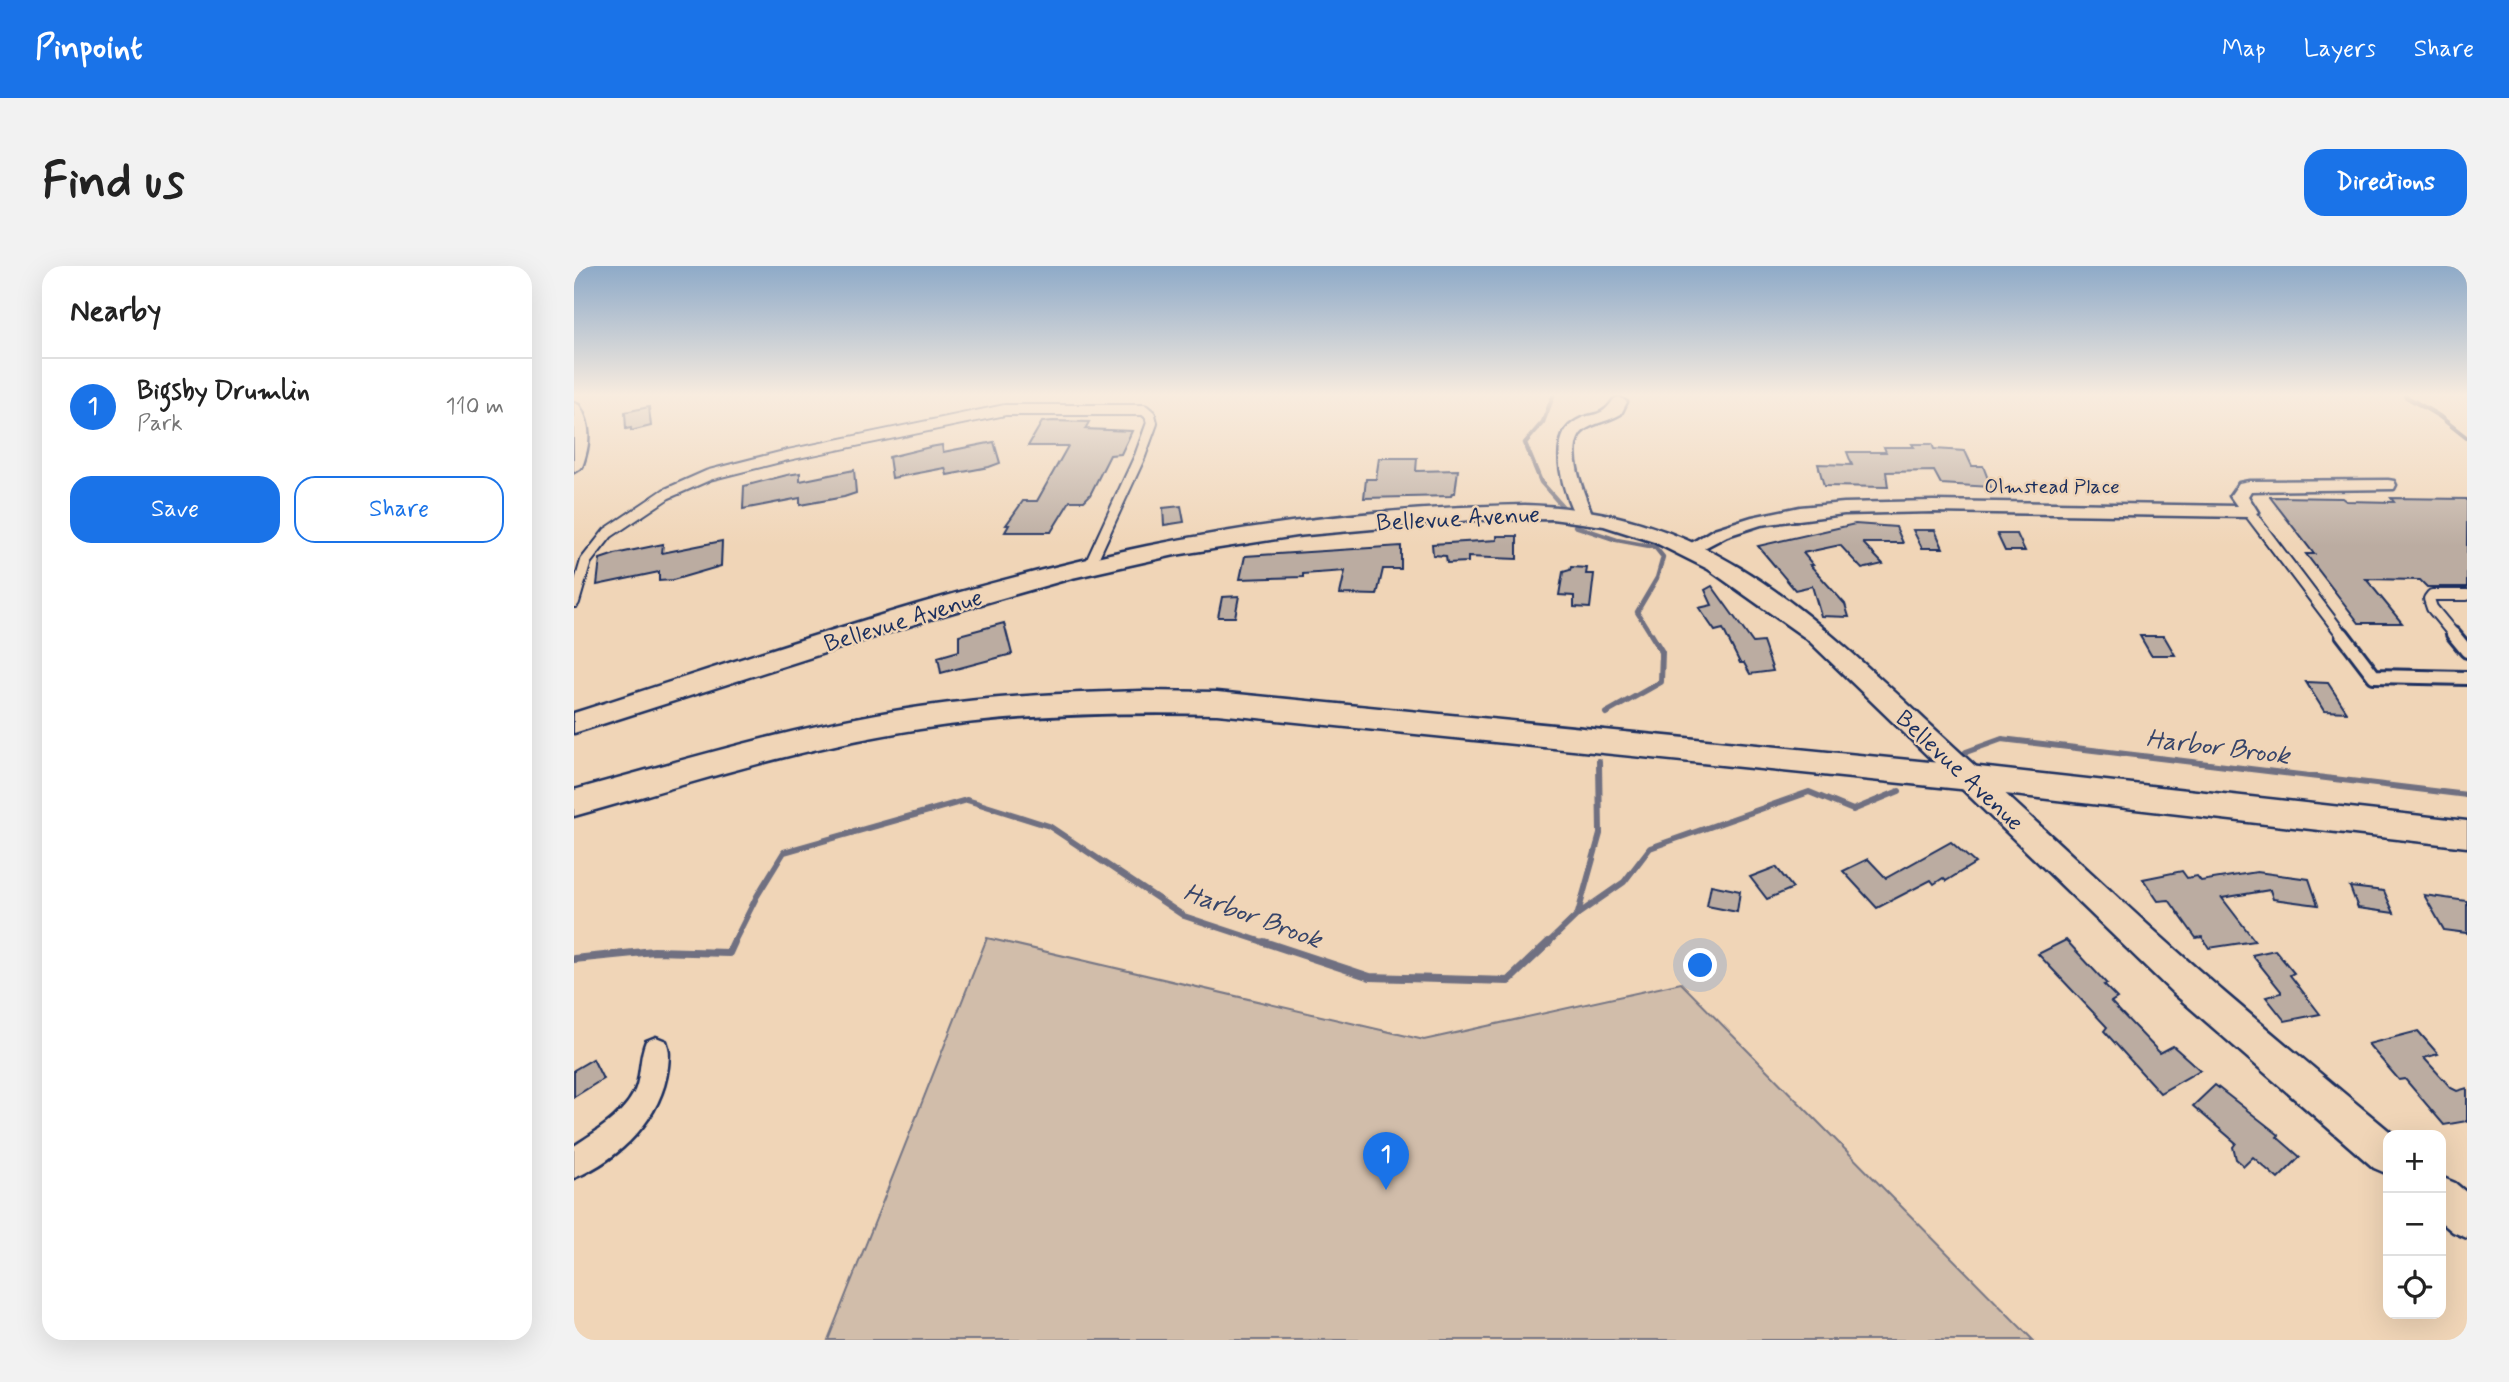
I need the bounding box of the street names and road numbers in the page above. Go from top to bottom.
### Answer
street label: Olmstead Place [1984,473,2120,501]
street label: Bellevue Avenue [1375,500,1541,539]
street label: Bellevue Avenue [820,583,986,660]
street label: Bellevue Avenue [1888,704,2030,838]

